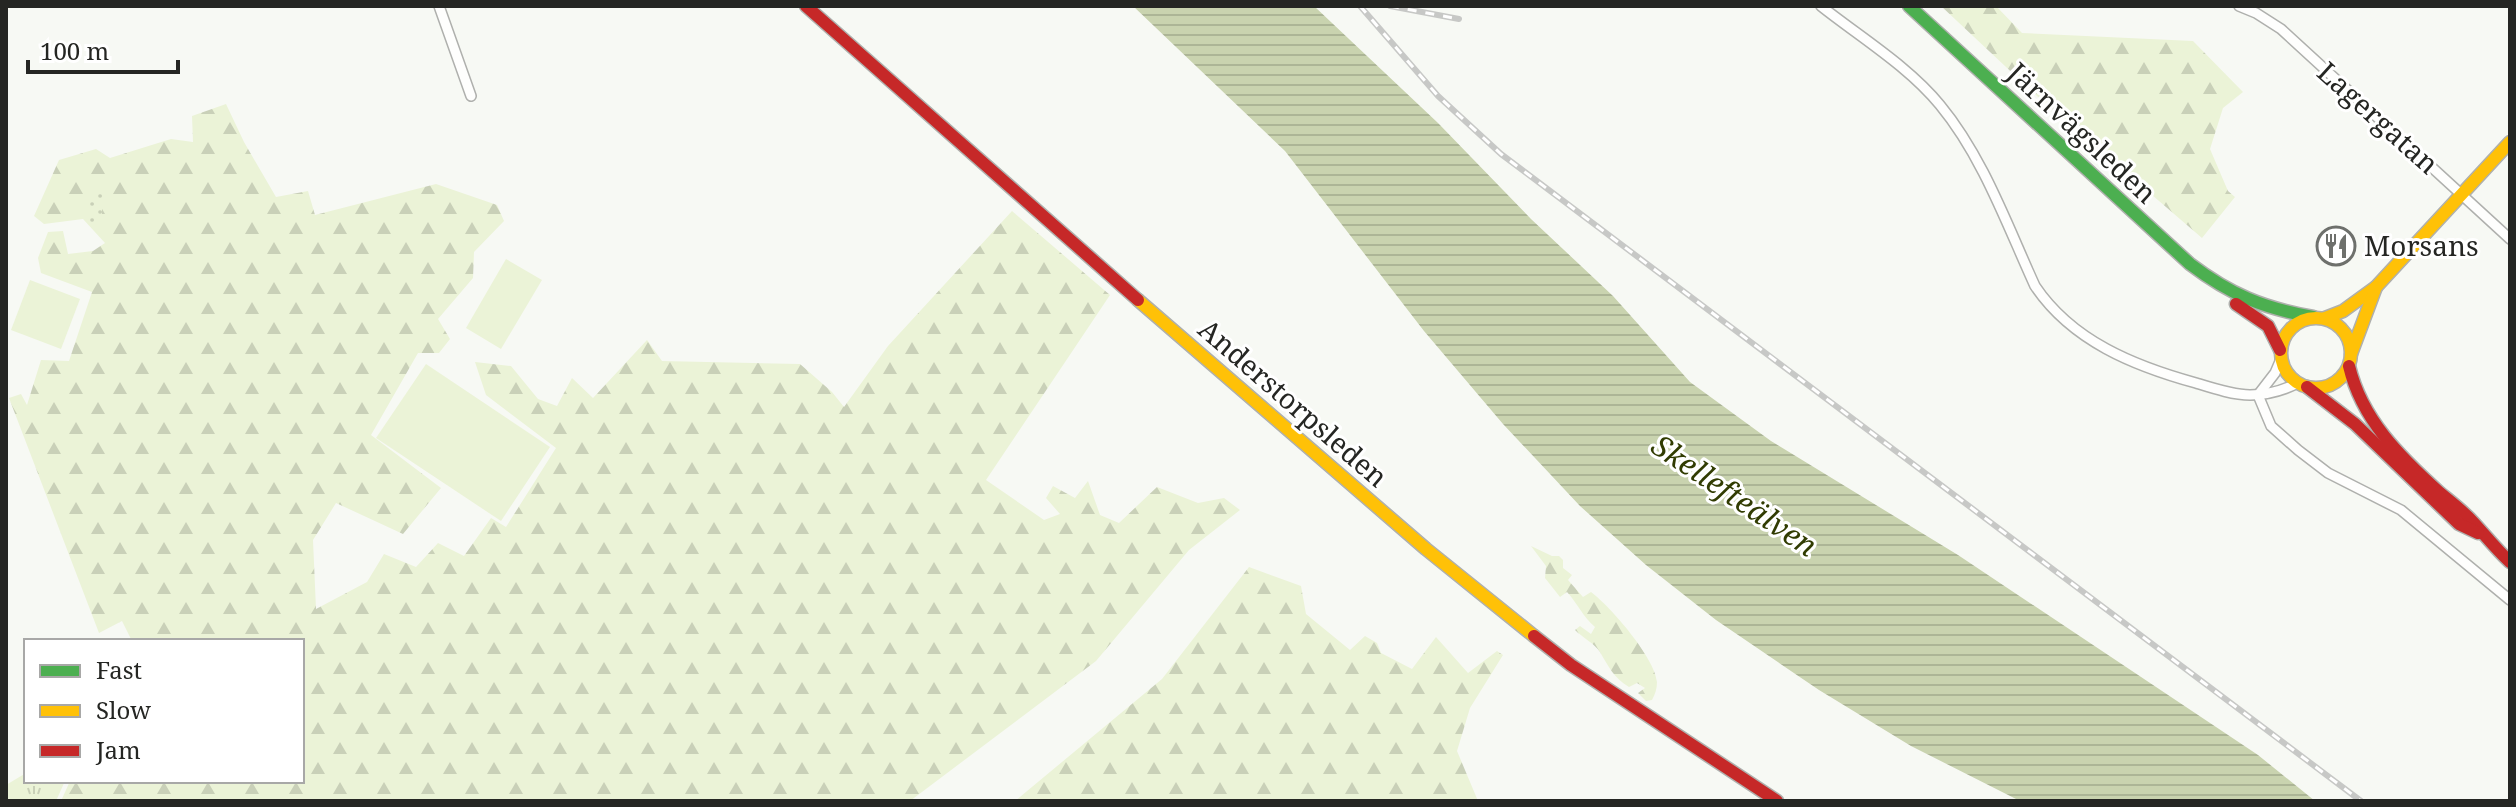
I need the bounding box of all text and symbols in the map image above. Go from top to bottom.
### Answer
scale bar [28,24,178,74]
text: 100 m [40,34,109,67]
street label: Järnvägsleden [1999,53,2165,211]
street label: Lagergatan [2310,53,2447,182]
restaurant icon: Morsans [2315,225,2357,267]
place label: Morsans [2364,226,2479,264]
street label: Anderstorpsleden [1191,310,1396,495]
water label: Skellefteälven [1644,424,1826,565]
legend [24,639,304,783]
text: Fast [96,653,142,686]
text: Slow [96,693,151,726]
text: Jam [95,733,141,766]

